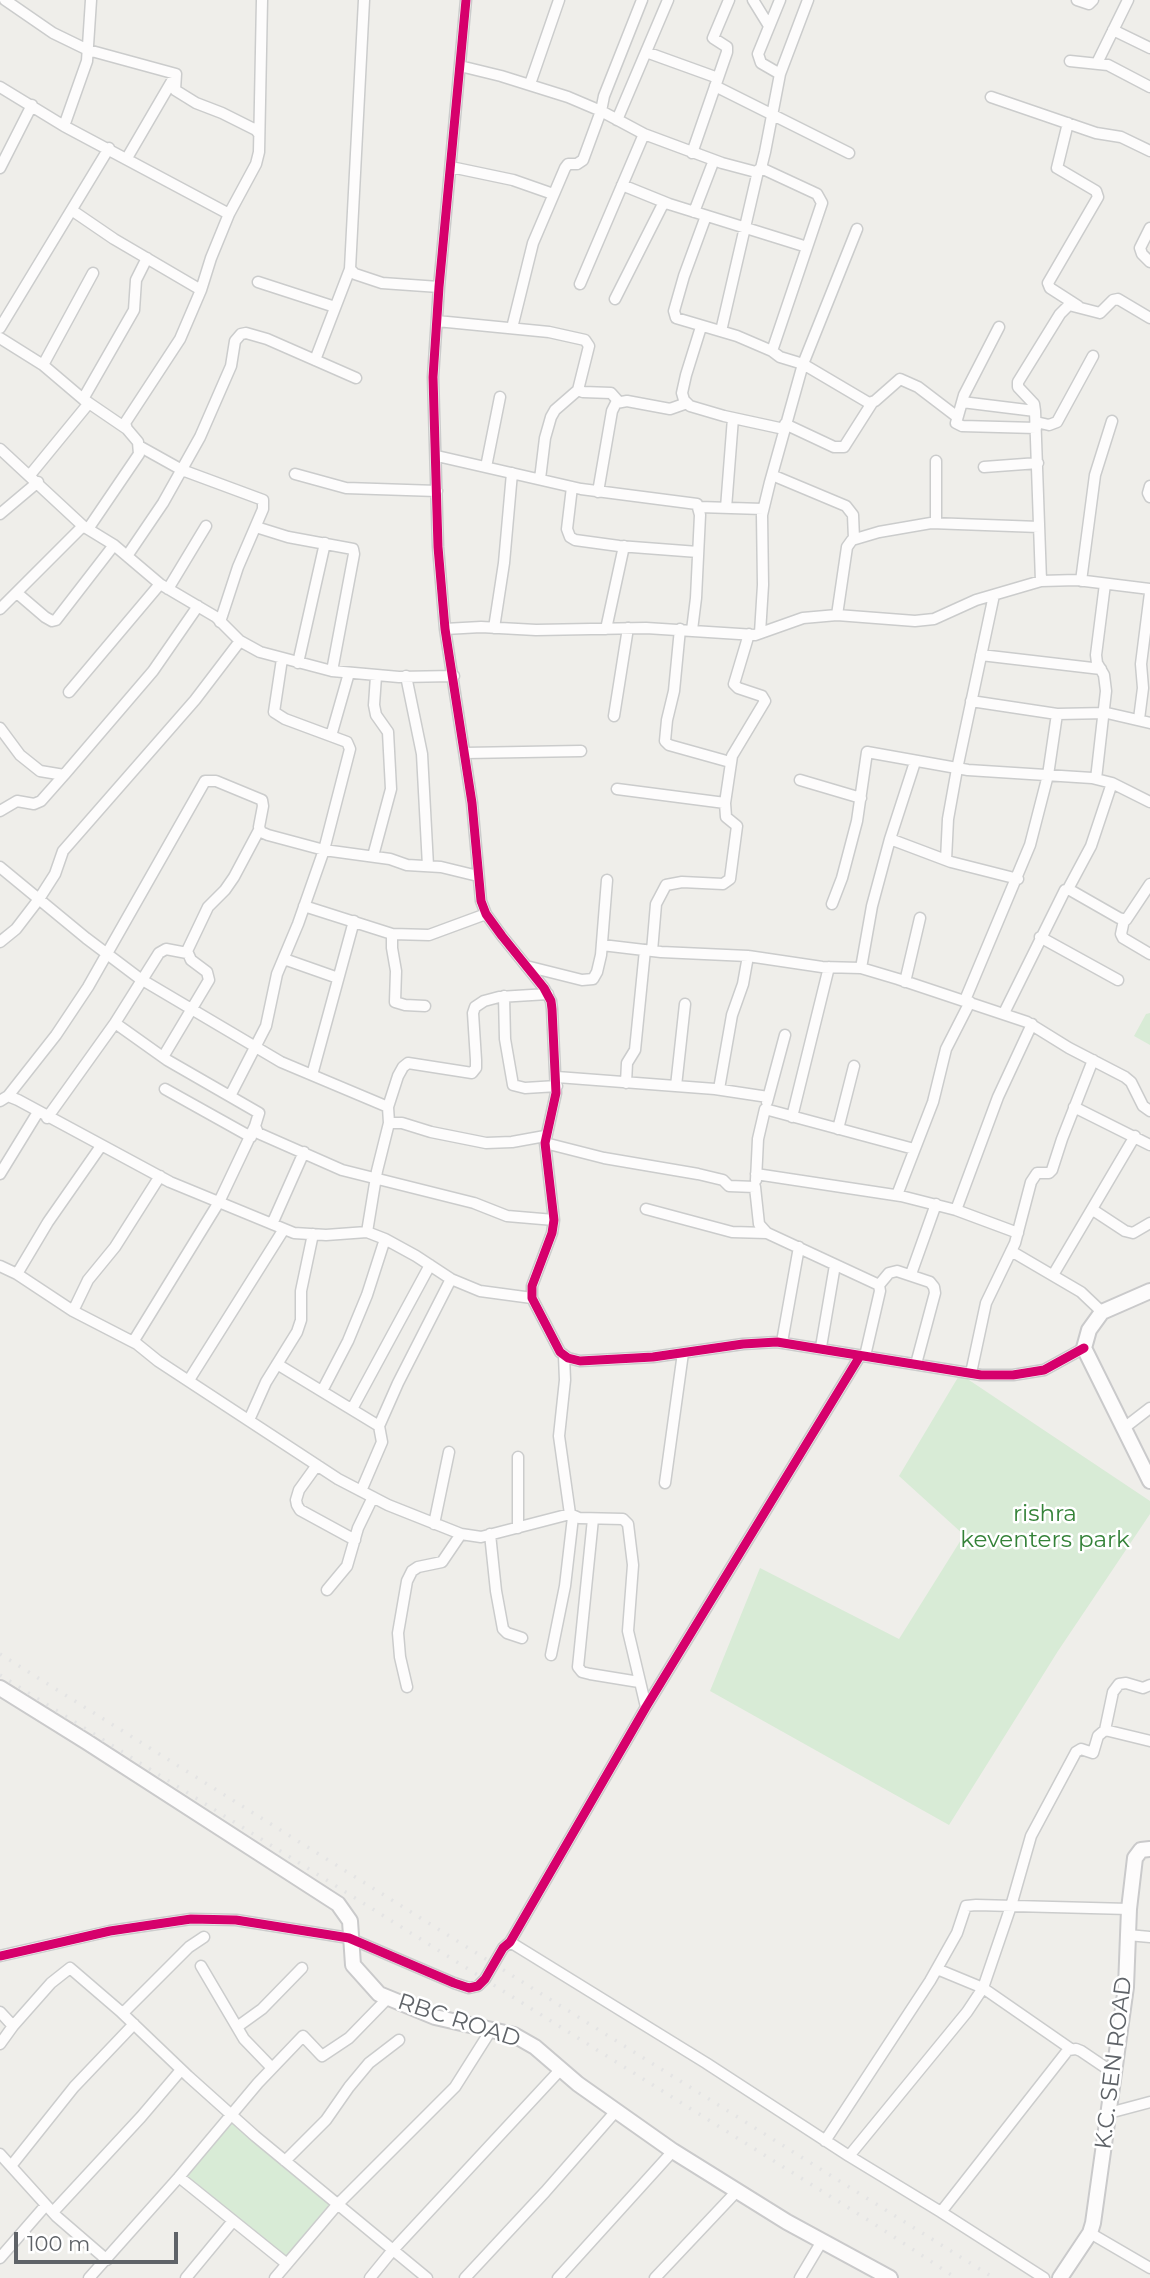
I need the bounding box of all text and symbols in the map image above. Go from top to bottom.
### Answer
park label: rishra keventers park [960,1500,1130,1554]
street label: K.C. SEN ROAD [1090,1975,1138,2151]
street label: RBC ROAD [394,1988,524,2054]
scale bar [18,2218,182,2262]
text: 100 m [27,2231,90,2256]

